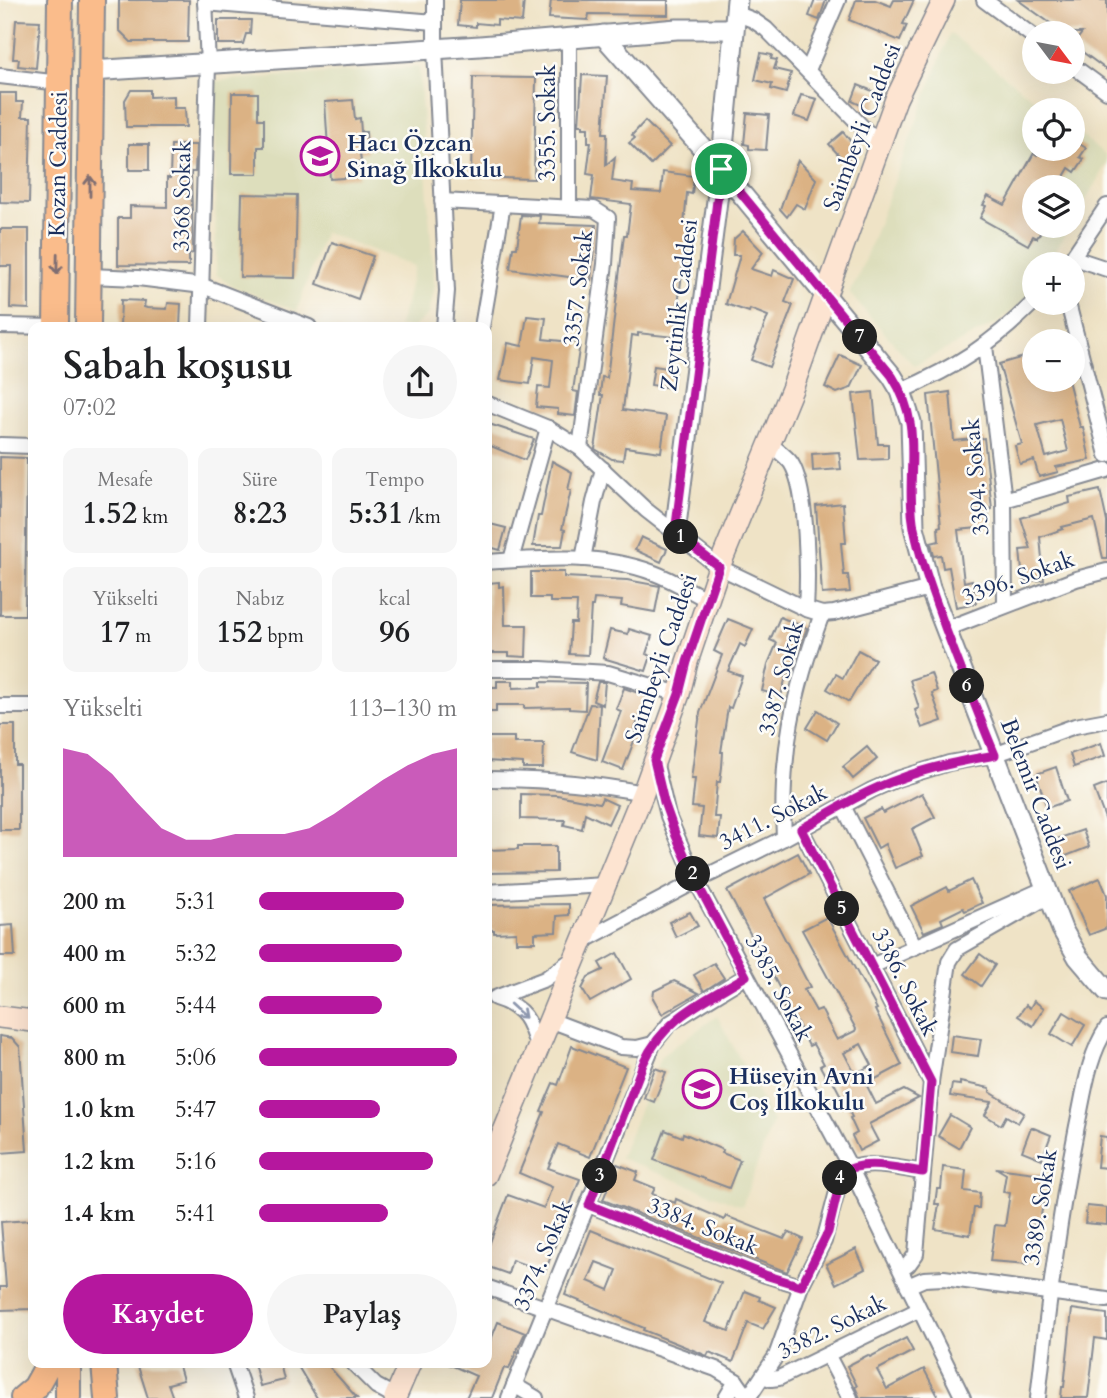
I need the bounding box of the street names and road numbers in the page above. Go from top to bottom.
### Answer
street label: Saimbeyli Caddesi [816,39,908,215]
street label: 3355. Sokak [532,63,563,182]
street label: Kozan Caddesi [41,91,75,237]
street label: 3368 Sokak [166,139,198,252]
street label: Zeytinlik Caddesi [653,217,705,393]
street label: 3357. Sokak [555,227,601,348]
street label: 3394. Sokak [955,416,997,537]
street label: 3396. Sokak [957,543,1079,613]
street label: Saimbeyli Caddesi [617,569,705,747]
street label: 3387. Sokak [751,617,811,739]
street label: Belemir Caddesi [993,714,1079,874]
street label: 3411. Sokak [714,776,833,858]
street label: 3386. Sokak [864,923,946,1042]
street label: 3385. Sokak [738,929,821,1048]
street label: 3389. Sokak [1015,1146,1065,1268]
street label: 3384. Sokak [643,1190,764,1263]
street label: 3374. Sokak [506,1194,581,1315]
street label: 3382. Sokak [772,1287,892,1367]

